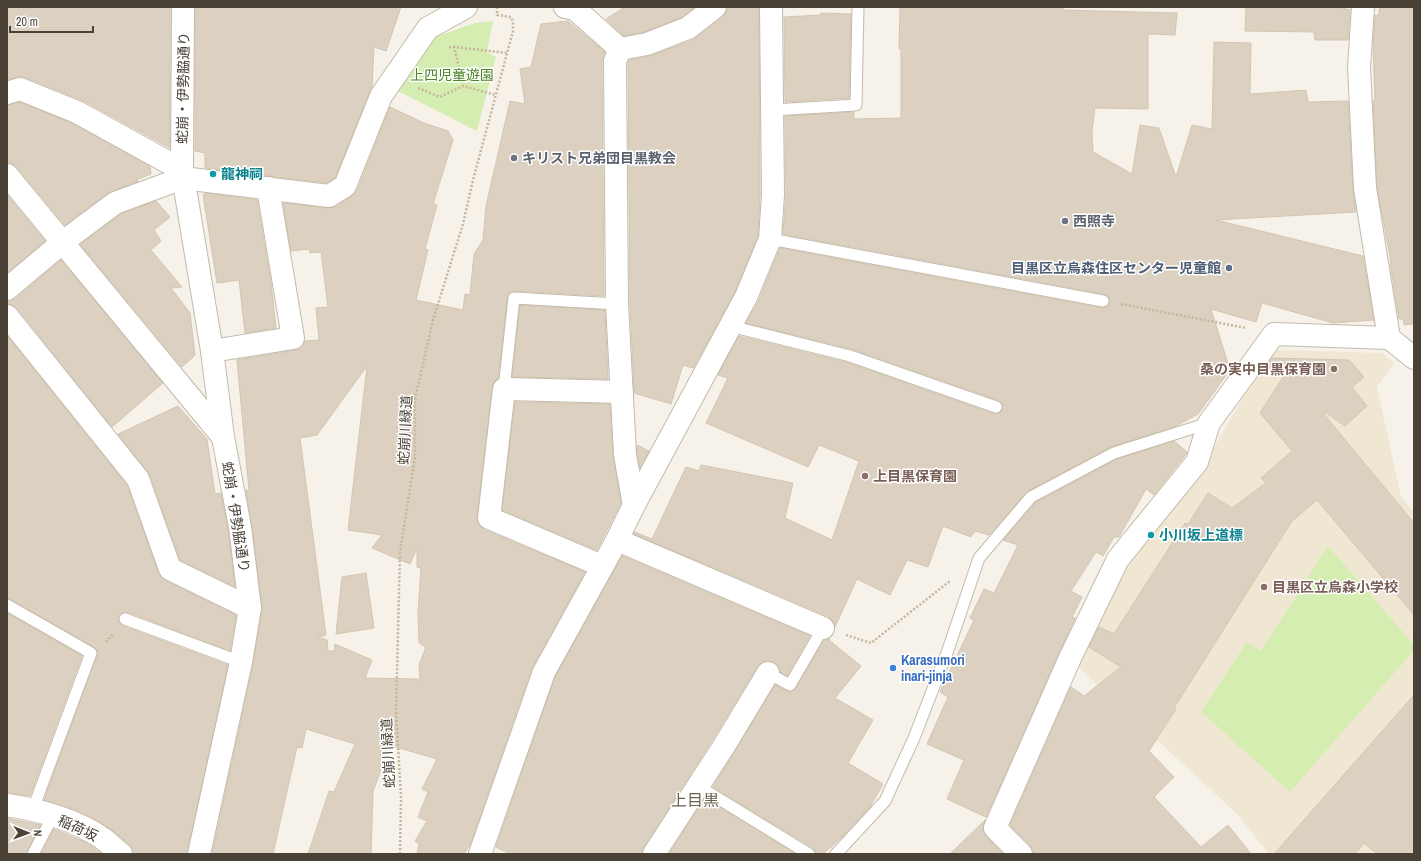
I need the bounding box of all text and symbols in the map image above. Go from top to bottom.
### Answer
scale bar [10,8,93,34]
text: 20 m [16,14,38,30]
street label: 蛇崩・伊勢脇通り [173,32,193,144]
park label: 上四児童遊園 [410,66,494,84]
place label: キリスト兄弟団目黒教会 [522,149,676,167]
marker: キリスト兄弟団目黒教会 [509,153,519,163]
place label: 龍神祠 [221,165,263,183]
marker: 龍神祠 [208,169,218,179]
place label: 西照寺 [1073,212,1115,230]
marker: 西照寺 [1060,216,1070,226]
place label: 目黒区立烏森住区センター児童館 [1011,259,1221,277]
marker: 目黒区立烏森住区センター児童館 [1224,263,1234,273]
place label: 桑の実中目黒保育園 [1200,360,1326,378]
marker: 桑の実中目黒保育園 [1329,364,1339,374]
street label: 蛇崩川緑道 [394,395,416,465]
street label: 蛇崩・伊勢脇通り [218,460,254,574]
place label: 上目黒保育園 [873,467,957,485]
marker: 上目黒保育園 [860,471,870,481]
place label: 小川坂上道標 [1159,526,1243,544]
marker: 小川坂上道標 [1146,530,1156,540]
place label: 目黒区立烏森小学校 [1272,578,1398,596]
marker: 目黒区立烏森小学校 [1259,582,1269,592]
place label: Karasumori inari-jinja [901,651,965,685]
marker: Karasumori inari-jinja [888,663,898,673]
street label: 蛇崩川緑道 [377,718,399,788]
district label: 上目黒 [671,789,719,811]
street label: 稲荷坂 [55,811,101,845]
north arrow [8,813,48,853]
text: N [31,830,45,837]

